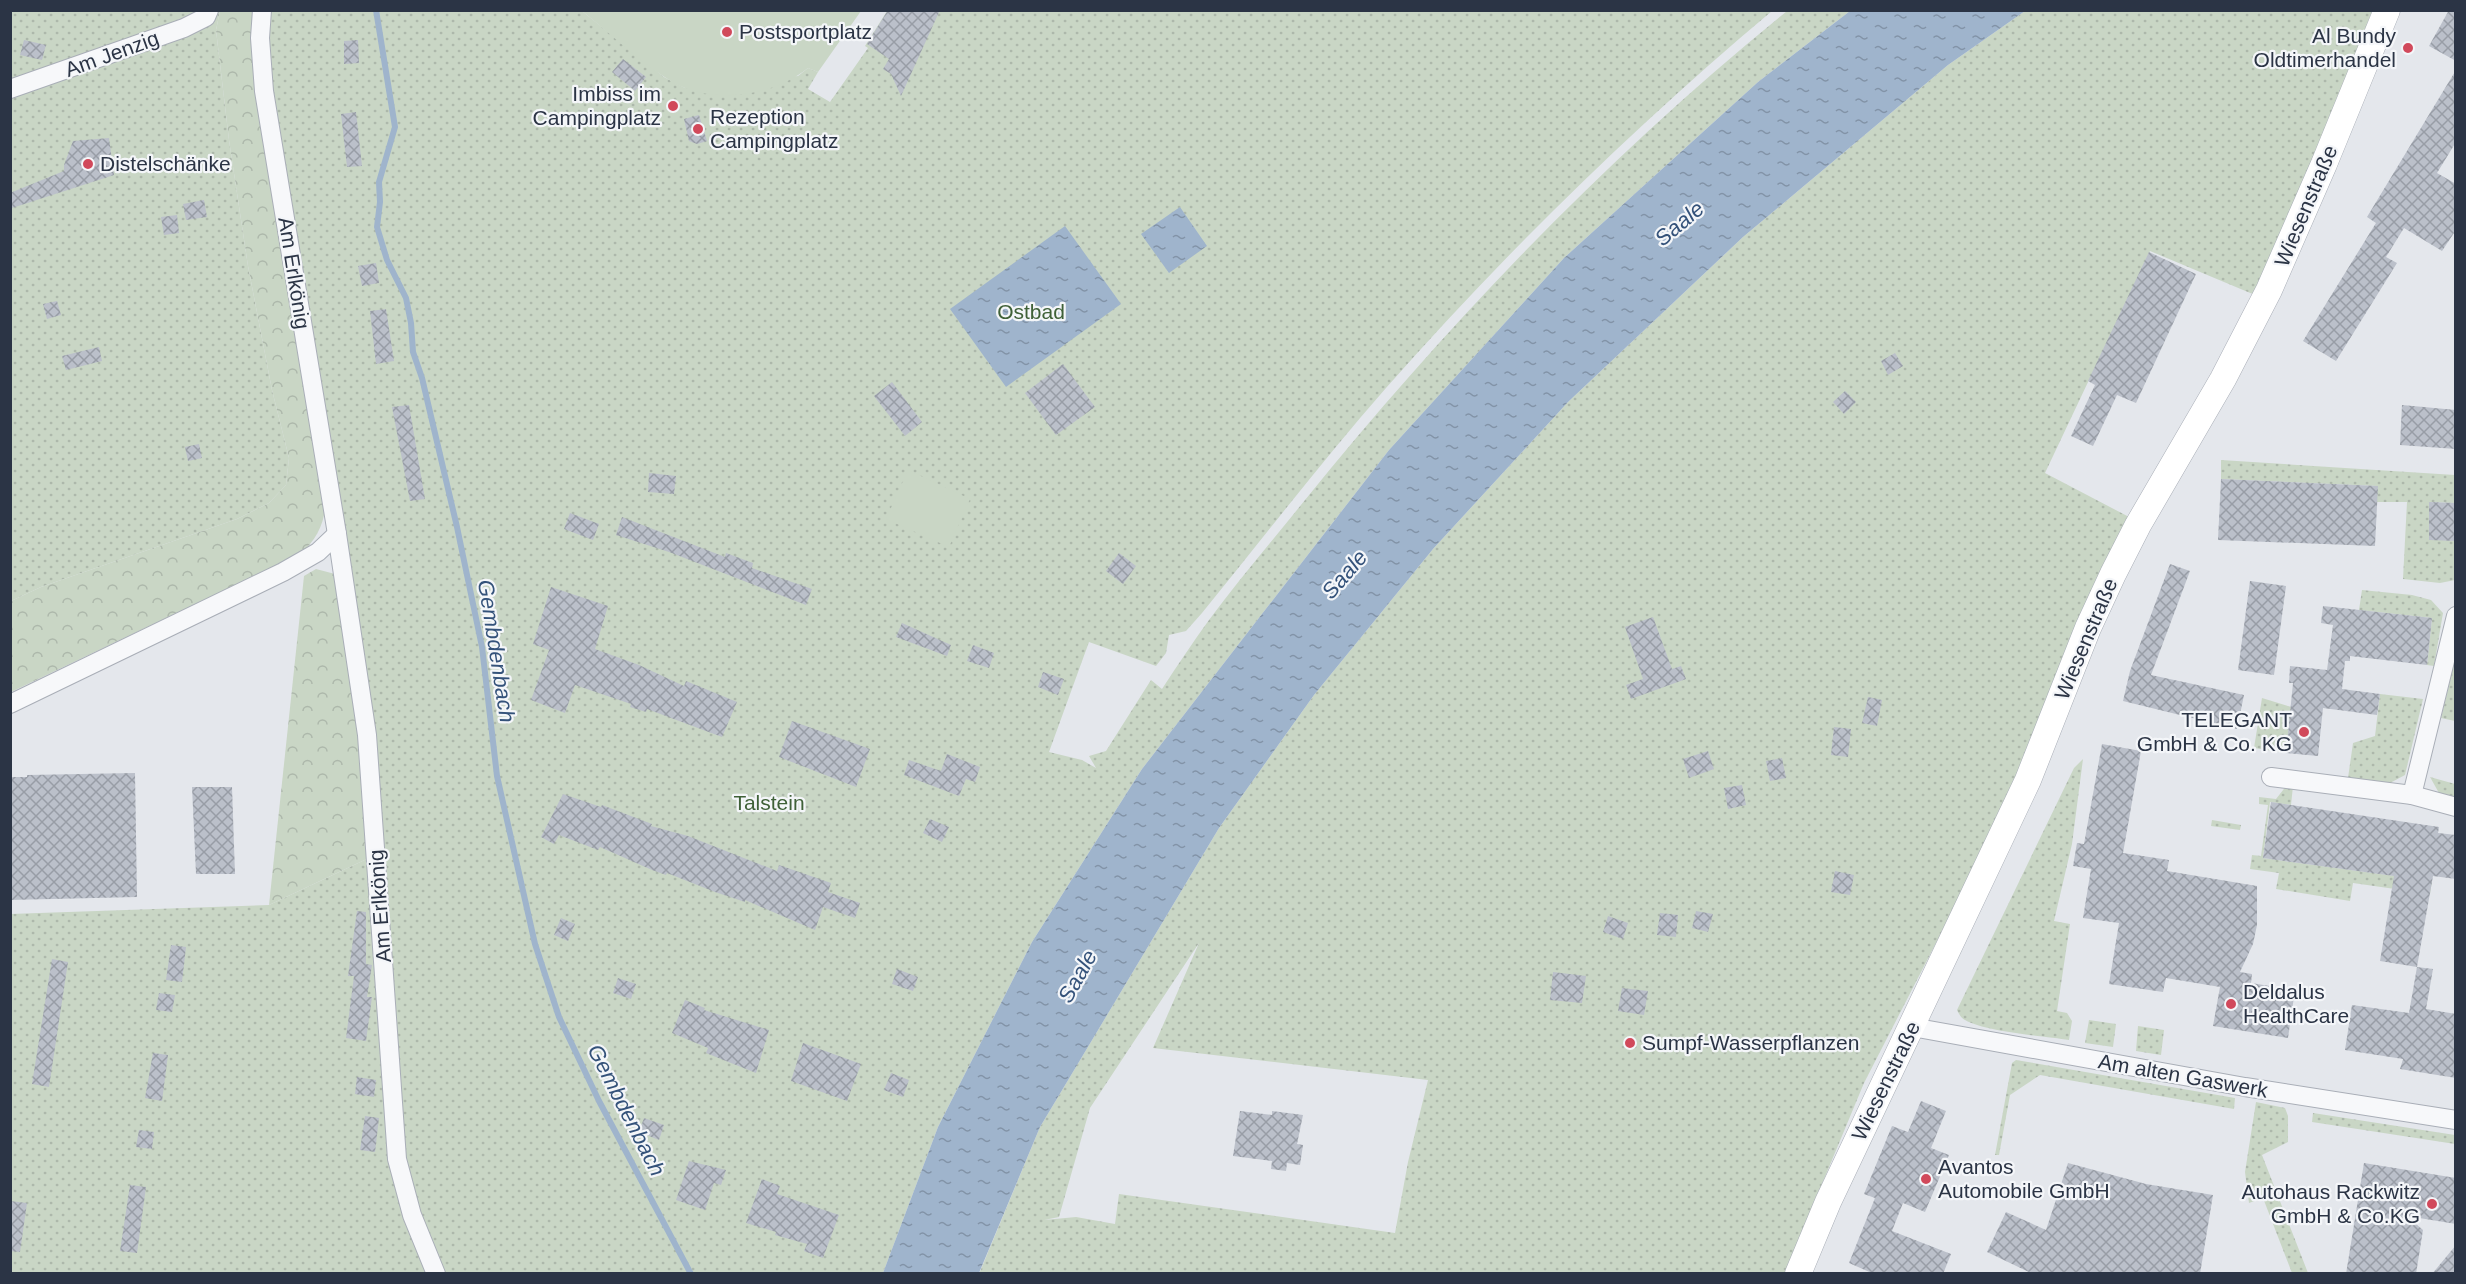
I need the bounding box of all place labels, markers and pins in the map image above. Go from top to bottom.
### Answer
place label: Postsportplatz [739,20,872,43]
place label: Al Bundy Oldtimerhandel [2254,24,2396,71]
marker: Postsportplatz [720,25,734,39]
marker: Al Bundy Oldtimerhandel [2401,41,2415,55]
place label: Imbiss im Campingplatz [533,82,661,129]
marker: Imbiss im Campingplatz [666,99,680,113]
place label: Rezeption Campingplatz [710,105,838,152]
marker: Rezeption Campingplatz [691,122,705,136]
place label: Distelschänke [100,152,231,175]
marker: Distelschänke [81,157,95,171]
place label: TELEGANT GmbH & Co. KG [2137,708,2292,755]
marker: TELEGANT GmbH & Co. KG [2297,725,2311,739]
place label: Deldalus HealthCare [2243,980,2349,1027]
marker: Deldalus HealthCare [2224,997,2238,1011]
place label: Sumpf-Wasserpflanzen [1642,1031,1859,1054]
marker: Sumpf-Wasserpflanzen [1623,1036,1637,1050]
place label: Avantos Automobile GmbH [1938,1155,2110,1202]
marker: Avantos Automobile GmbH [1919,1172,1933,1186]
place label: Autohaus Rackwitz GmbH & Co.KG [2241,1180,2420,1227]
marker: Autohaus Rackwitz GmbH & Co.KG [2425,1197,2439,1211]

